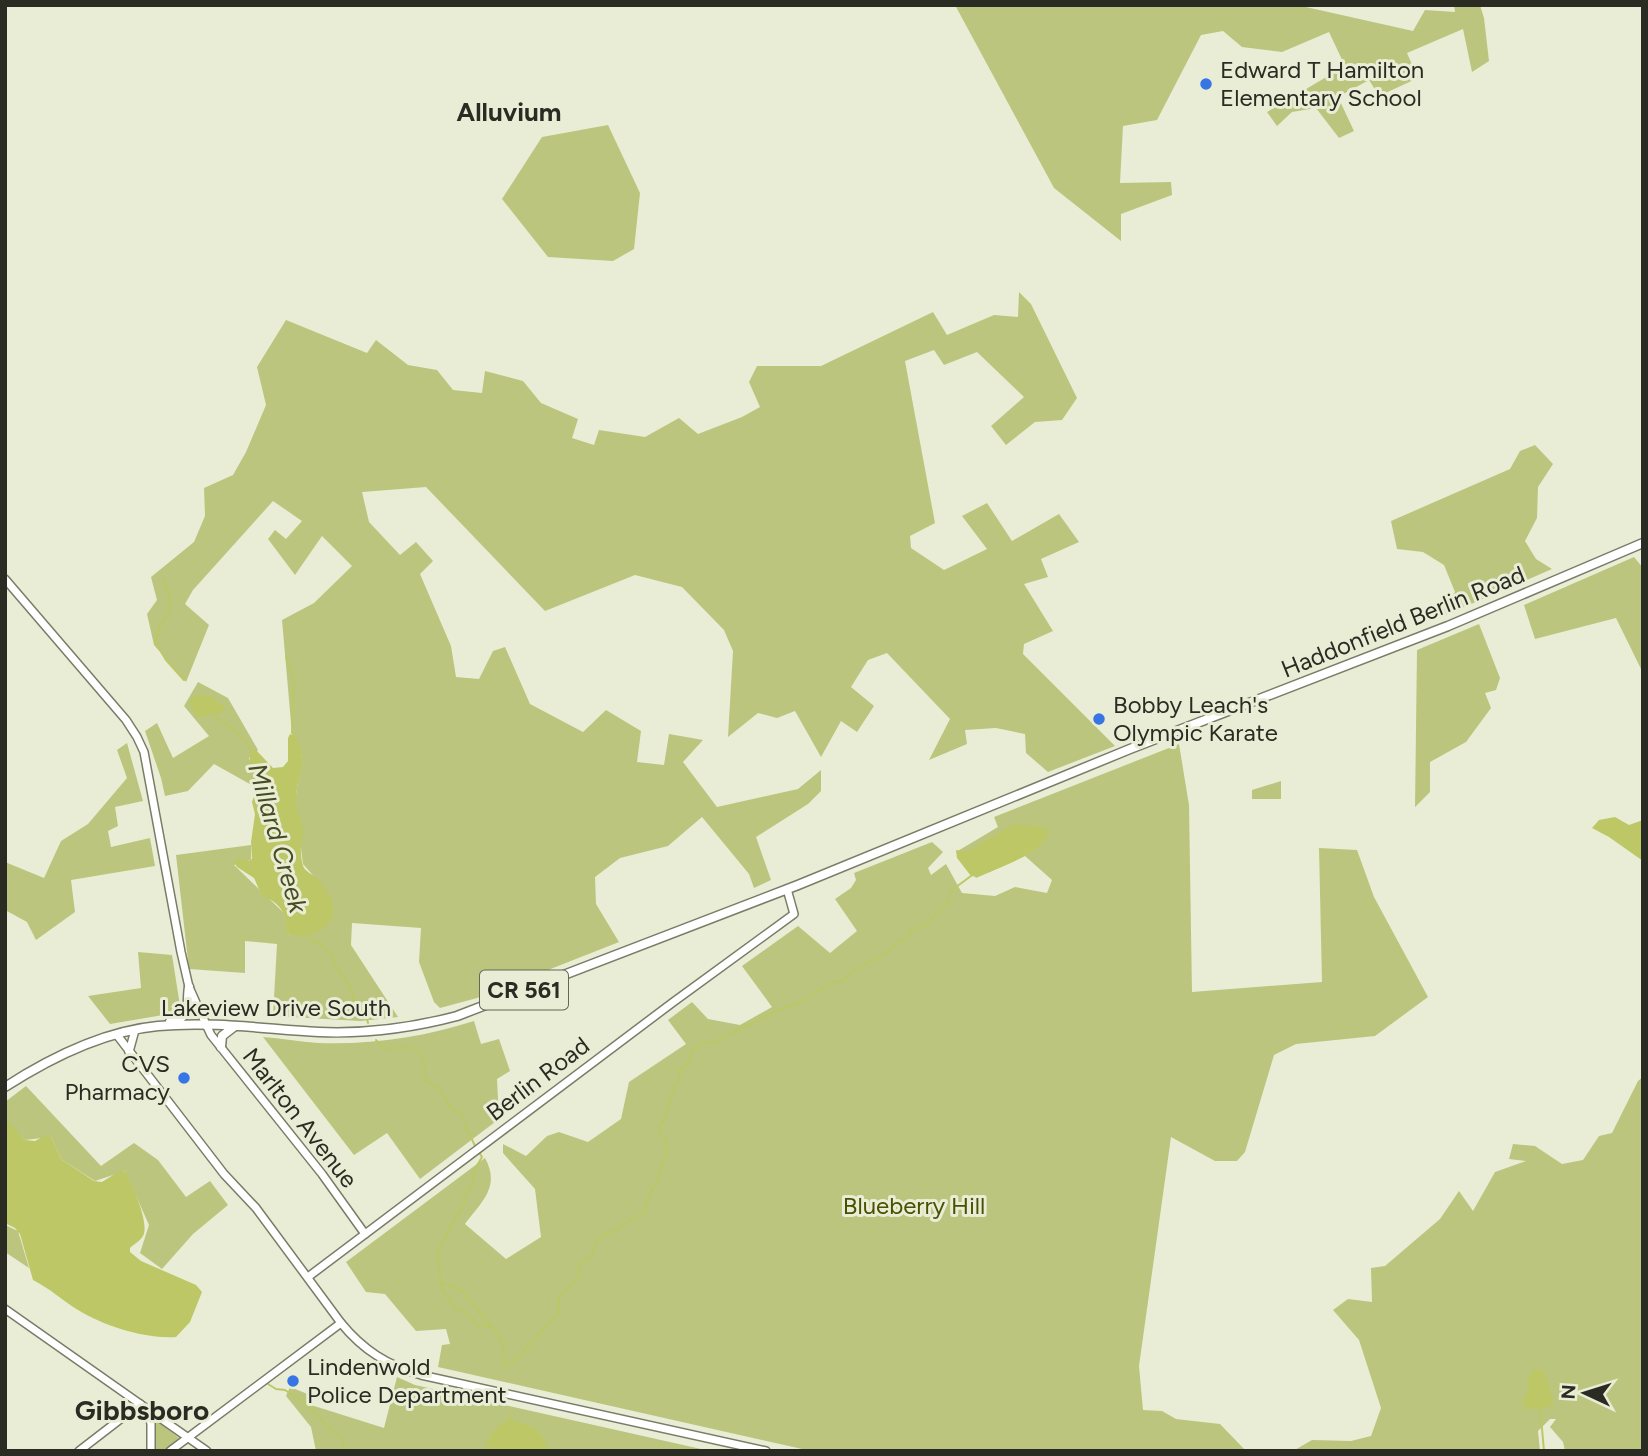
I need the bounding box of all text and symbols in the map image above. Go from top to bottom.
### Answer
place label: Edward T Hamilton Elementary School [1220,55,1424,112]
marker: Edward T Hamilton Elementary School [1198,76,1214,92]
district label: Alluvium [457,96,561,128]
street label: Haddonfield Berlin Road [1277,559,1529,684]
place label: Bobby Leach's Olympic Karate [1113,690,1278,747]
marker: Bobby Leach's Olympic Karate [1091,711,1107,727]
water label: Millard Creek [241,760,315,918]
road number: CR 561 [480,970,568,1009]
street label: Lakeview Drive South [161,993,391,1022]
street label: Berlin Road [481,1031,595,1127]
street label: Marlton Avenue [237,1042,364,1193]
place label: CVS Pharmacy [64,1049,170,1106]
marker: CVS Pharmacy [176,1070,192,1086]
park label: Blueberry Hill [843,1191,985,1220]
place label: Lindenwold Police Department [307,1352,507,1409]
north arrow [1550,1358,1620,1428]
marker: Lindenwold Police Department [285,1373,301,1389]
text: N [1557,1384,1581,1400]
district label: Gibbsboro [75,1393,209,1427]

